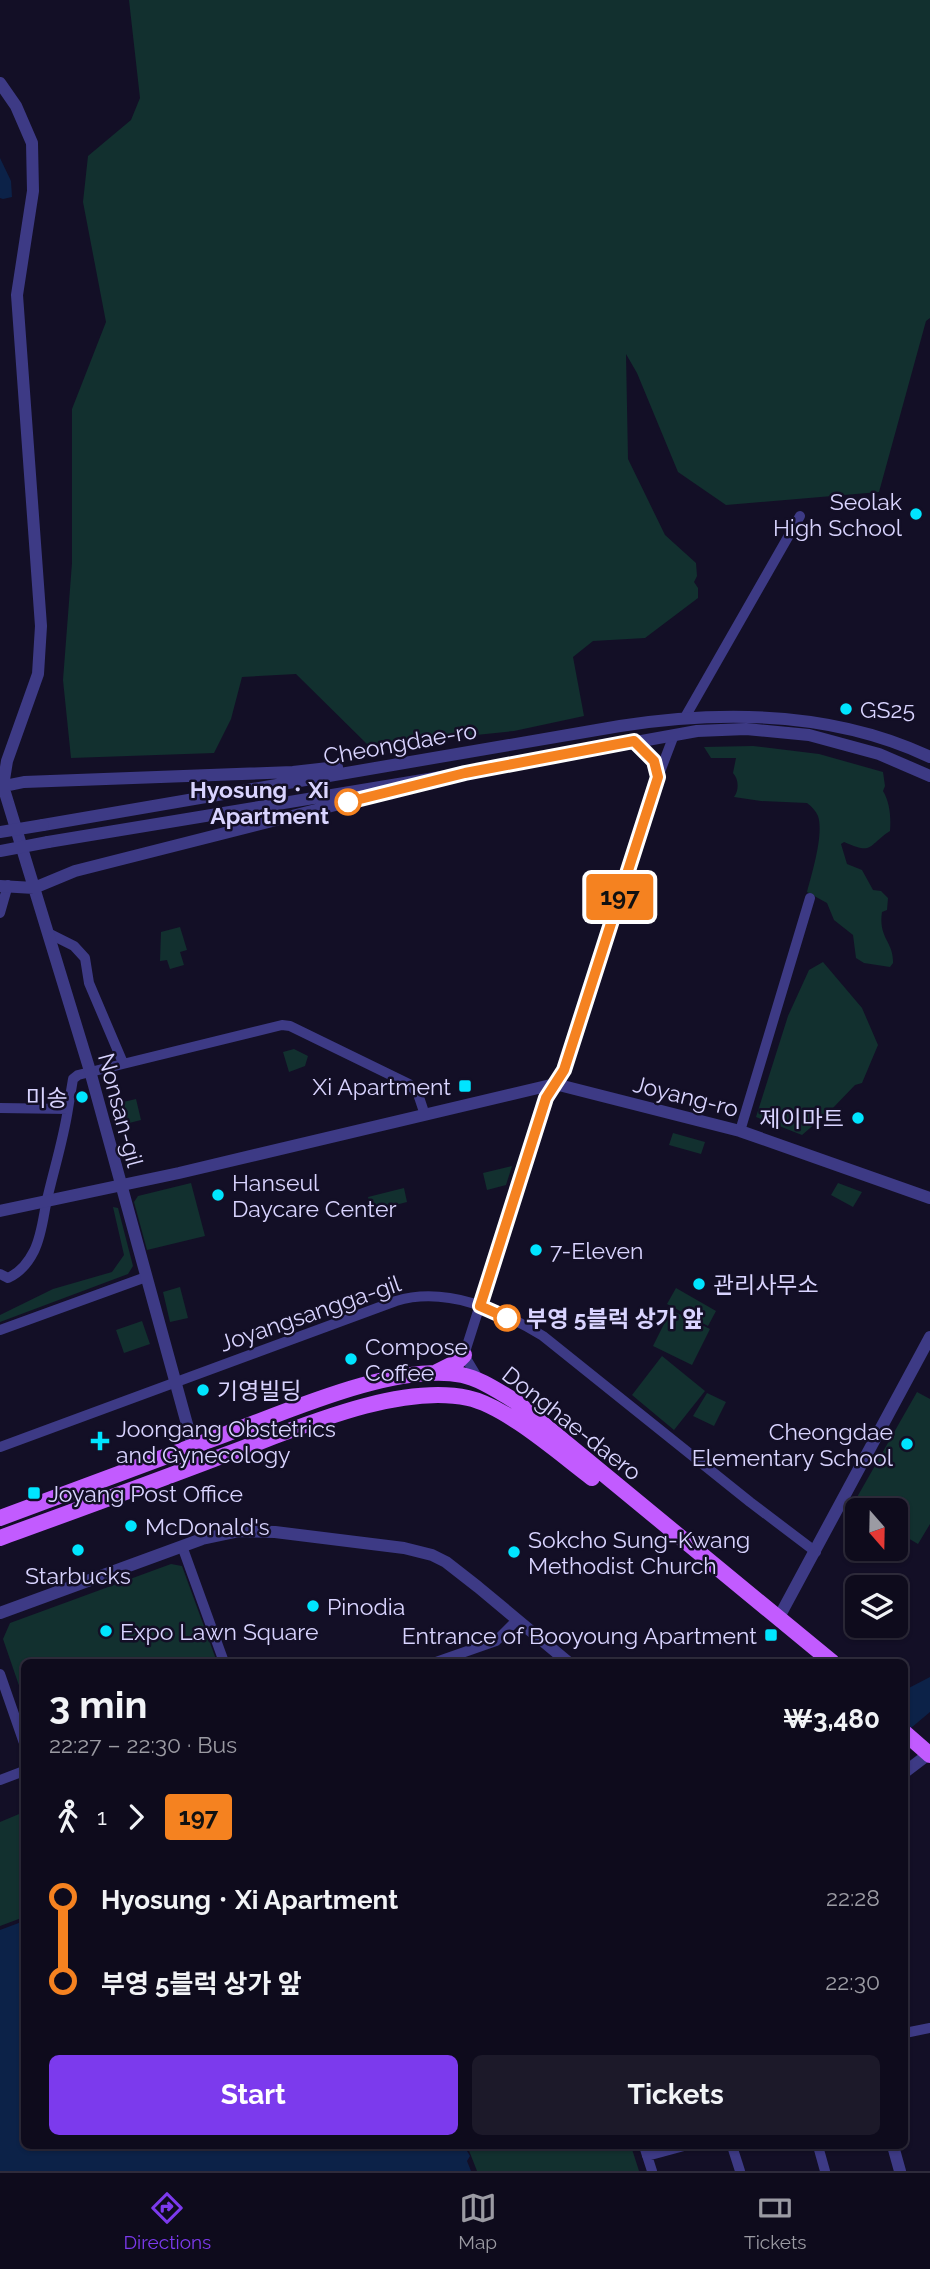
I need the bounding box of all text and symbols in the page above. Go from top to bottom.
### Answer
place label: Seolak High School [773,488,903,541]
marker: Seolak High School [908,506,924,522]
place label: GS25 [860,696,915,723]
marker: GS25 [838,701,854,717]
street label: Cheongdae-ro [321,716,479,770]
place label: HyosungㆍXi Apartment [190,776,329,829]
marker: HyosungㆍXi Apartment [335,789,361,815]
line badge: 197 [580,874,660,920]
text: 197 [600,882,640,911]
street label: Nonsan-gil [93,1050,149,1171]
street label: Joyang-ro [631,1070,741,1122]
place label: Xi Apartment [313,1073,451,1100]
marker: Xi Apartment [457,1078,473,1094]
place label: 미송 [26,1084,68,1111]
marker: 미송 [74,1089,90,1105]
place label: 제이마트 [759,1105,844,1132]
marker: 제이마트 [850,1110,866,1126]
place label: Hanseul Daycare Center [232,1169,396,1222]
marker: Hanseul Daycare Center [210,1187,226,1203]
place label: 7-Eleven [550,1237,644,1264]
marker: 7-Eleven [528,1242,544,1258]
street label: Joyangsangga-gil [216,1269,405,1357]
place label: 관리사무소 [713,1271,819,1298]
marker: 관리사무소 [691,1276,707,1292]
marker: 부영 5블럭 상가 앞 [494,1305,520,1331]
place label: 부영 5블럭 상가 앞 [526,1305,703,1332]
place label: Compose Coffee [365,1333,468,1386]
marker: Compose Coffee [343,1351,359,1367]
street label: Donghae-daero [497,1360,647,1486]
place label: 기영빌딩 [217,1377,302,1404]
marker: 기영빌딩 [195,1382,211,1398]
place label: Joongang Obstetrics and Gynecology [116,1415,336,1468]
place label: Cheongdae Elementary School [692,1418,894,1471]
marker: Joongang Obstetrics and Gynecology [90,1431,110,1451]
marker: Cheongdae Elementary School [899,1436,915,1452]
place label: Joyang Post Office [48,1480,243,1507]
marker: Joyang Post Office [26,1485,42,1501]
north arrow [845,1498,908,1561]
map controls [845,1498,908,1638]
place label: McDonald's [145,1513,270,1540]
marker: McDonald's [123,1518,139,1534]
place label: Sokcho Sung-Kwang Methodist Church [528,1526,750,1579]
marker: Starbucks [70,1542,86,1558]
marker: Sokcho Sung-Kwang Methodist Church [506,1544,522,1560]
place label: Starbucks [25,1562,131,1589]
button: layers [845,1575,908,1638]
place label: Pinodia [327,1593,405,1620]
marker: Pinodia [305,1598,321,1614]
place label: Expo Lawn Square [120,1618,318,1645]
place label: Entrance of Booyoung Apartment [402,1622,757,1649]
marker: Expo Lawn Square [98,1623,114,1639]
marker: Entrance of Booyoung Apartment [763,1627,779,1643]
text: 3 min [49,1682,147,1727]
text: ₩3,480 [783,1704,880,1734]
text: 22:27 – 22:30 · Bus [49,1731,237,1758]
icon: walk [49,1798,87,1836]
icon: forward [117,1798,155,1836]
text: 197 [179,1802,218,1831]
text: 1 [97,1803,107,1830]
text: 22:28 [826,1884,880,1911]
text: HyosungㆍXi Apartment [101,1885,398,1915]
text: 22:30 [825,1968,880,1995]
text: 부영 5블럭 상가 앞 [101,1969,302,1999]
button: Start [49,2055,458,2135]
button: Tickets [472,2055,880,2135]
tab: Directions [124,2189,211,2253]
tab: Map [458,2189,497,2253]
tab: Tickets [744,2189,806,2253]

